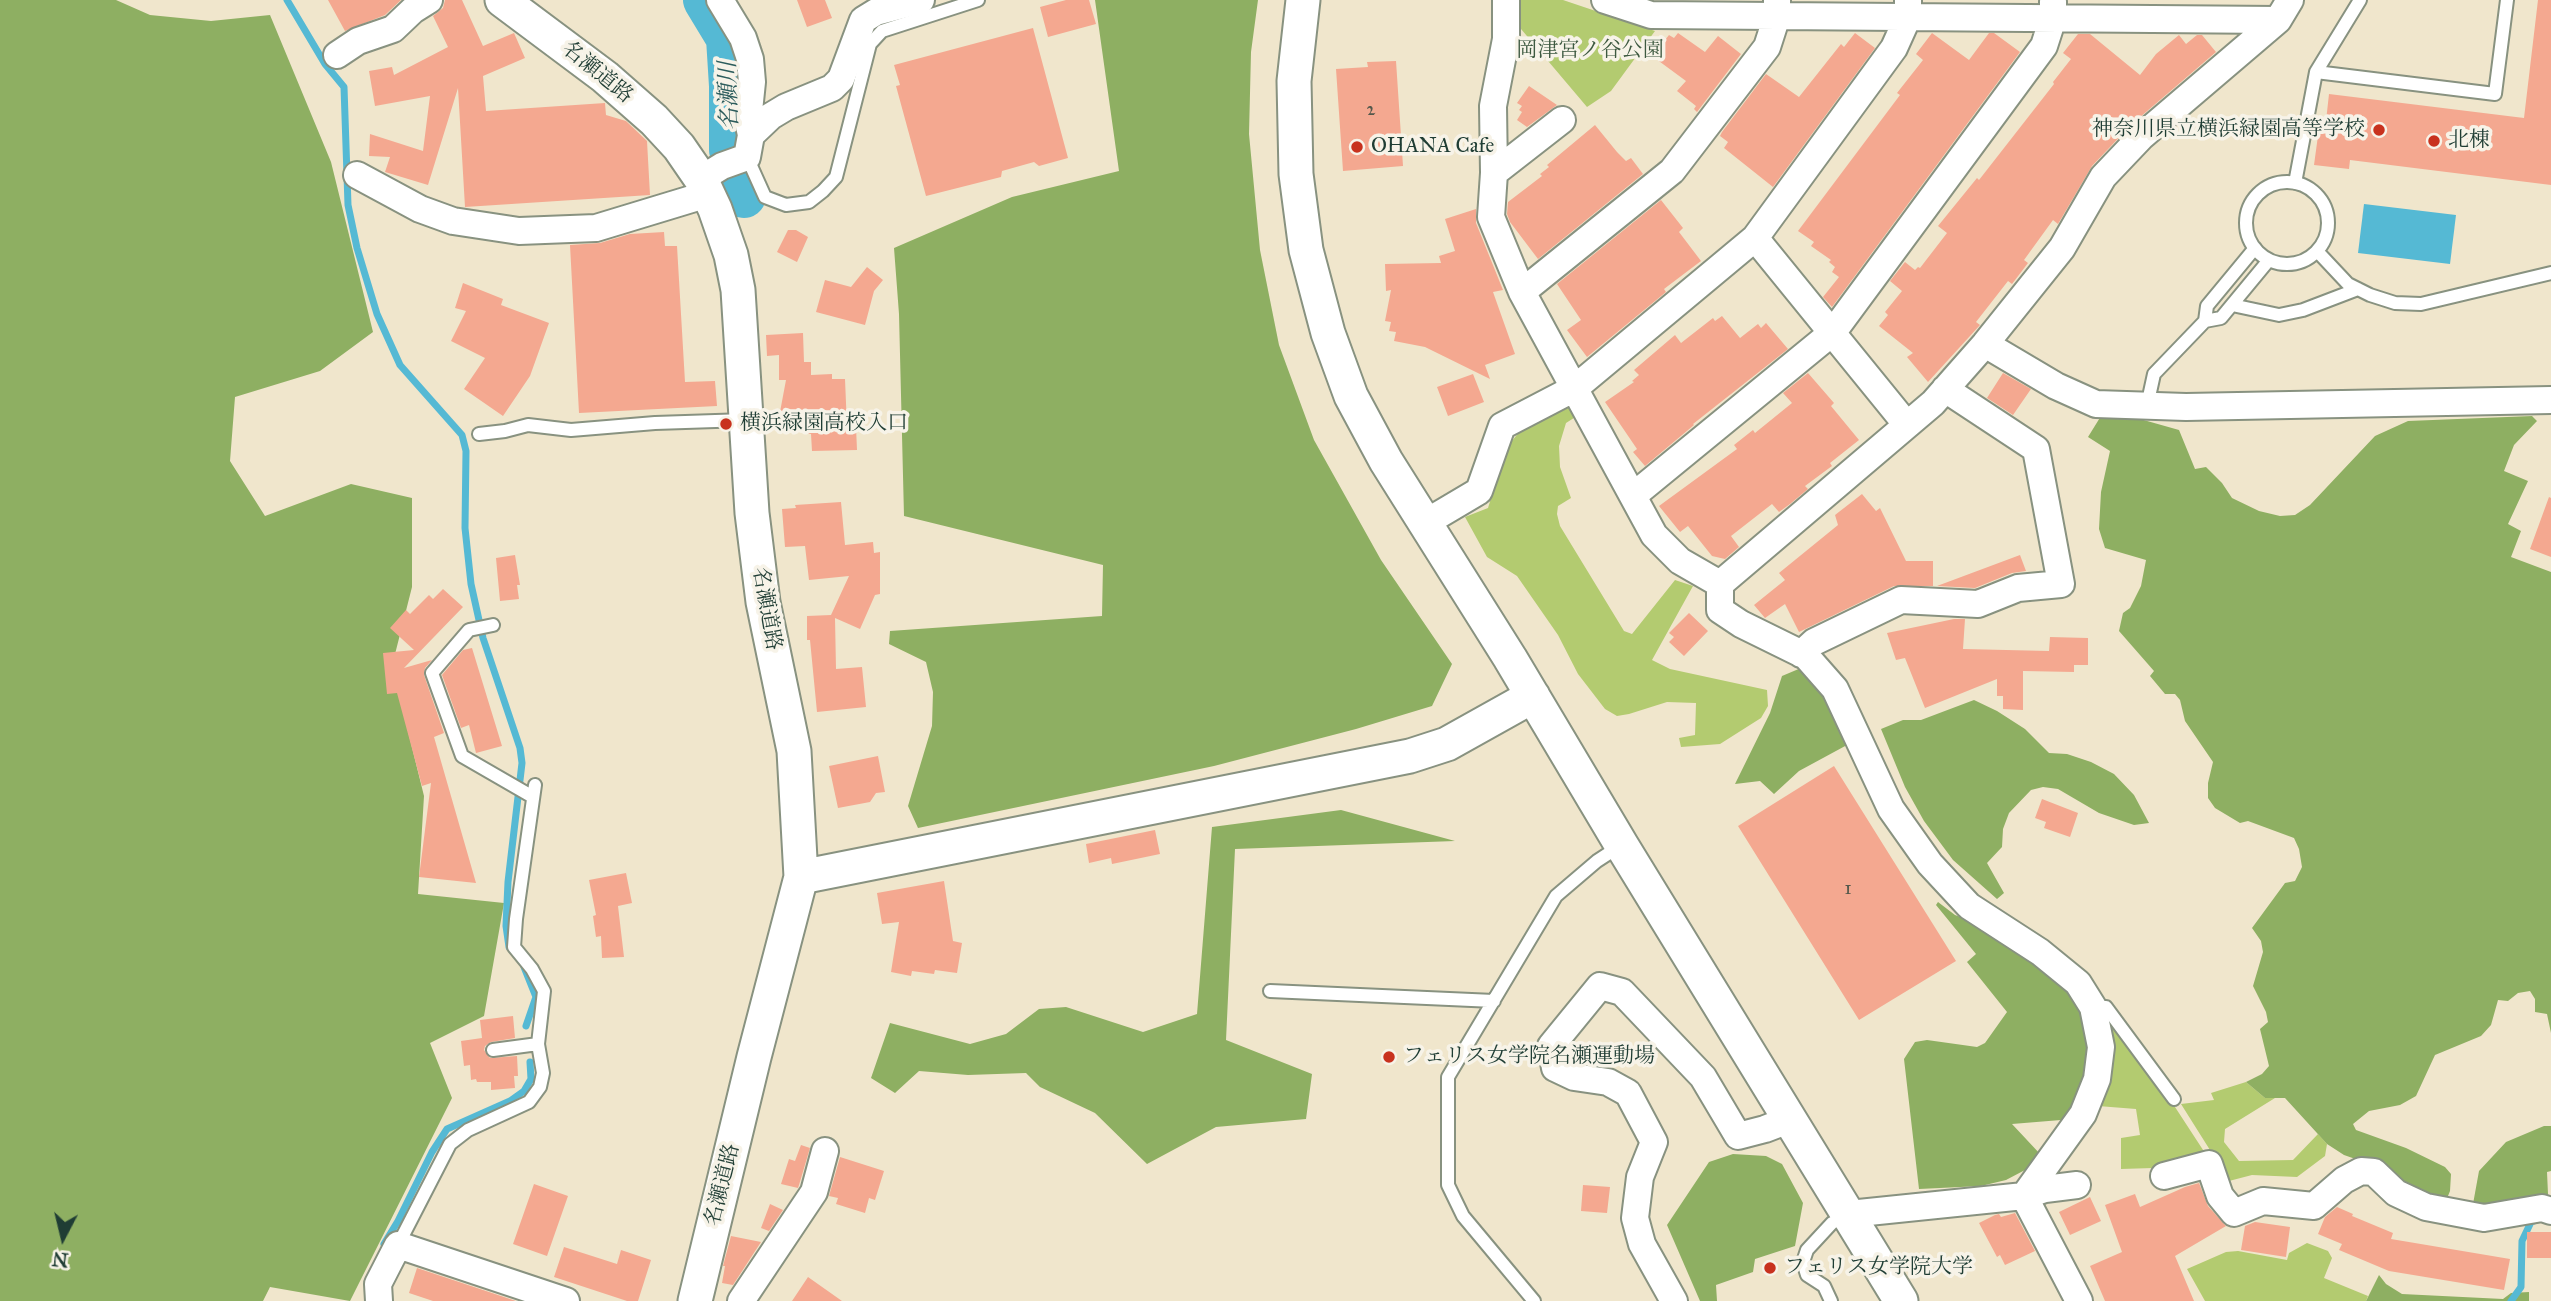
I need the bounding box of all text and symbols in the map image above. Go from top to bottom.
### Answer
street label: 名瀬道路 [556,37,638,109]
park label: 岡津宮ノ谷公園 [1517,38,1663,64]
water label: 名瀬川 [715,61,745,131]
house number: 2 [1367,100,1375,122]
place label: 神奈川県立横浜緑園高等学校 [2092,117,2365,143]
marker: 神奈川県立横浜緑園高等学校 [2371,122,2387,138]
place label: 北棟 [2448,128,2490,154]
marker: 北棟 [2426,133,2442,149]
place label: OHANA Cafe [1371,134,1494,160]
marker: OHANA Cafe [1349,139,1365,155]
place label: 横浜緑園高校入口 [740,411,908,437]
marker: 横浜緑園高校入口 [718,416,734,432]
street label: 名瀬道路 [746,565,786,653]
house number: 1 [1844,879,1852,901]
place label: フェリス女学院名瀬運動場 [1403,1044,1655,1070]
marker: フェリス女学院名瀬運動場 [1381,1049,1397,1065]
street label: 名瀬道路 [701,1141,745,1229]
north arrow [28,1203,98,1273]
text: N [51,1247,70,1272]
place label: フェリス女学院大学 [1784,1255,1973,1281]
marker: フェリス女学院大学 [1762,1260,1778,1276]

